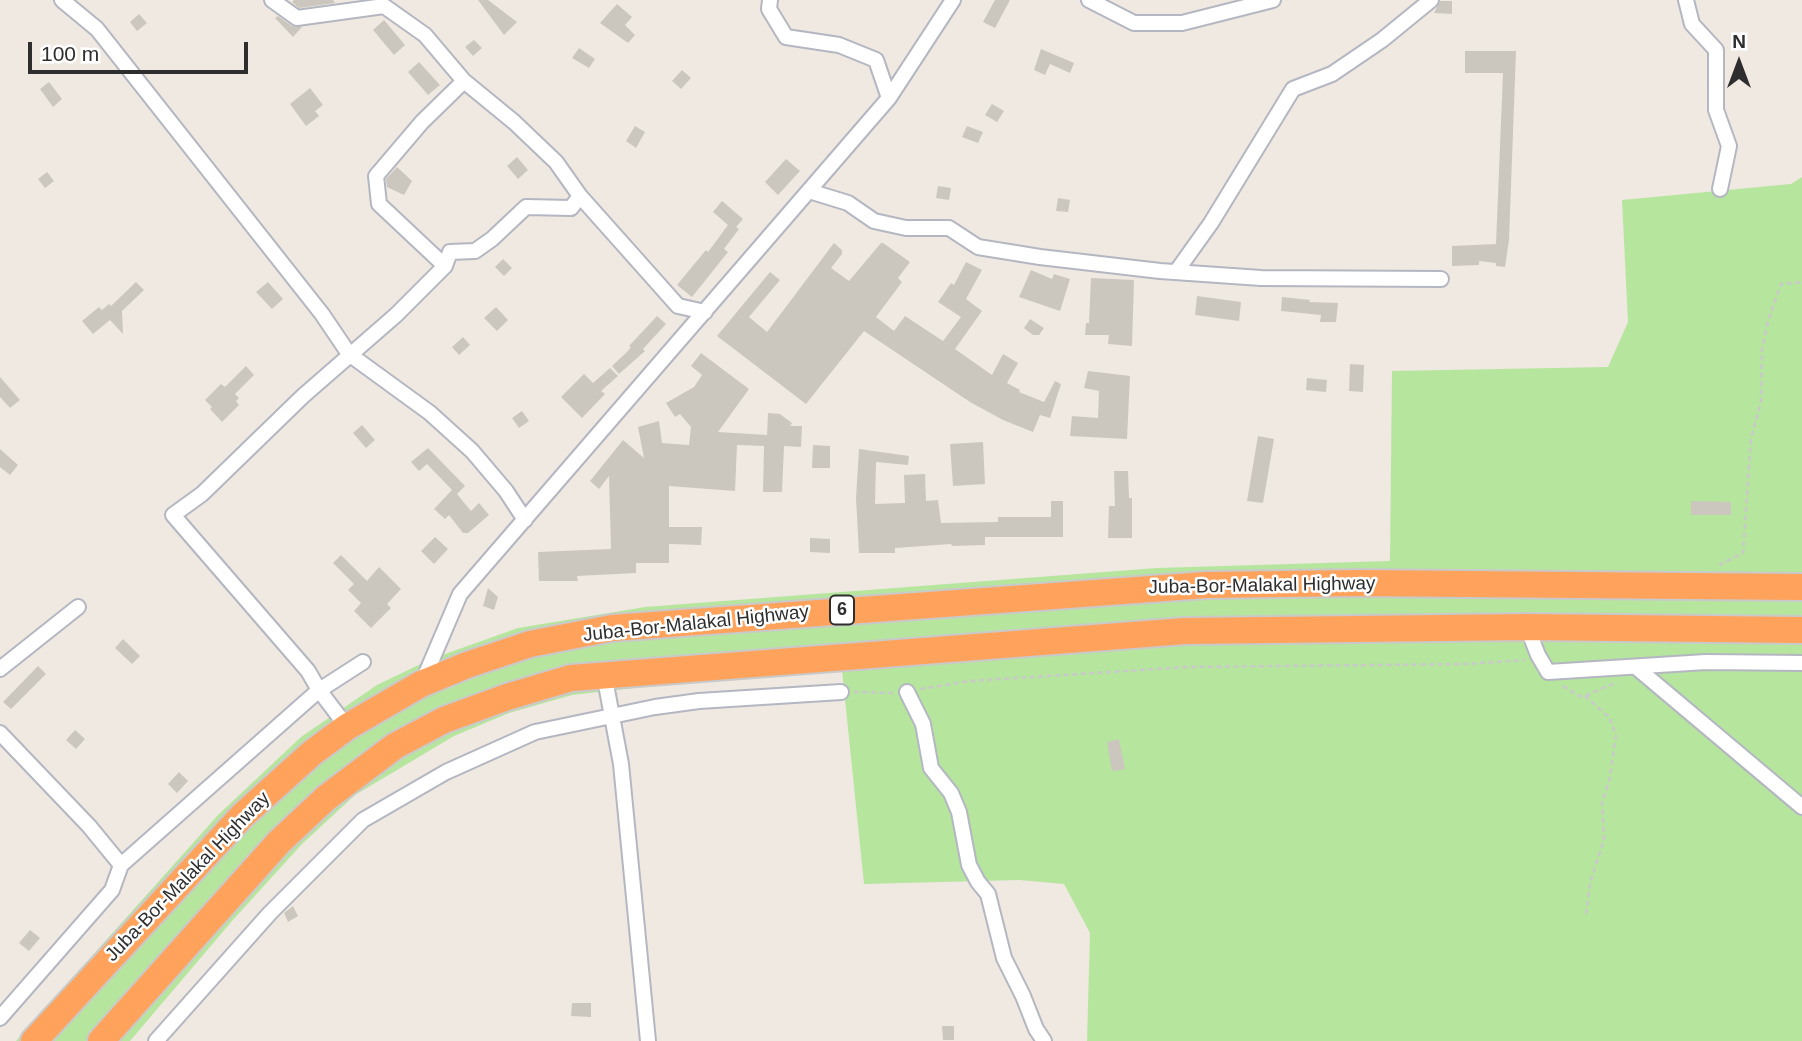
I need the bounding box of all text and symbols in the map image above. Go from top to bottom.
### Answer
scale bar [32,28,252,72]
north arrow [1704,28,1774,98]
text: N [1732,31,1746,52]
text: 100 m [41,42,99,65]
street label: Juba-Bor-Malakal Highway [1148,573,1376,599]
road number: 6 [830,596,854,624]
street label: Juba-Bor-Malakal Highway [582,601,810,647]
street label: Juba-Bor-Malakal Highway [101,787,275,967]

